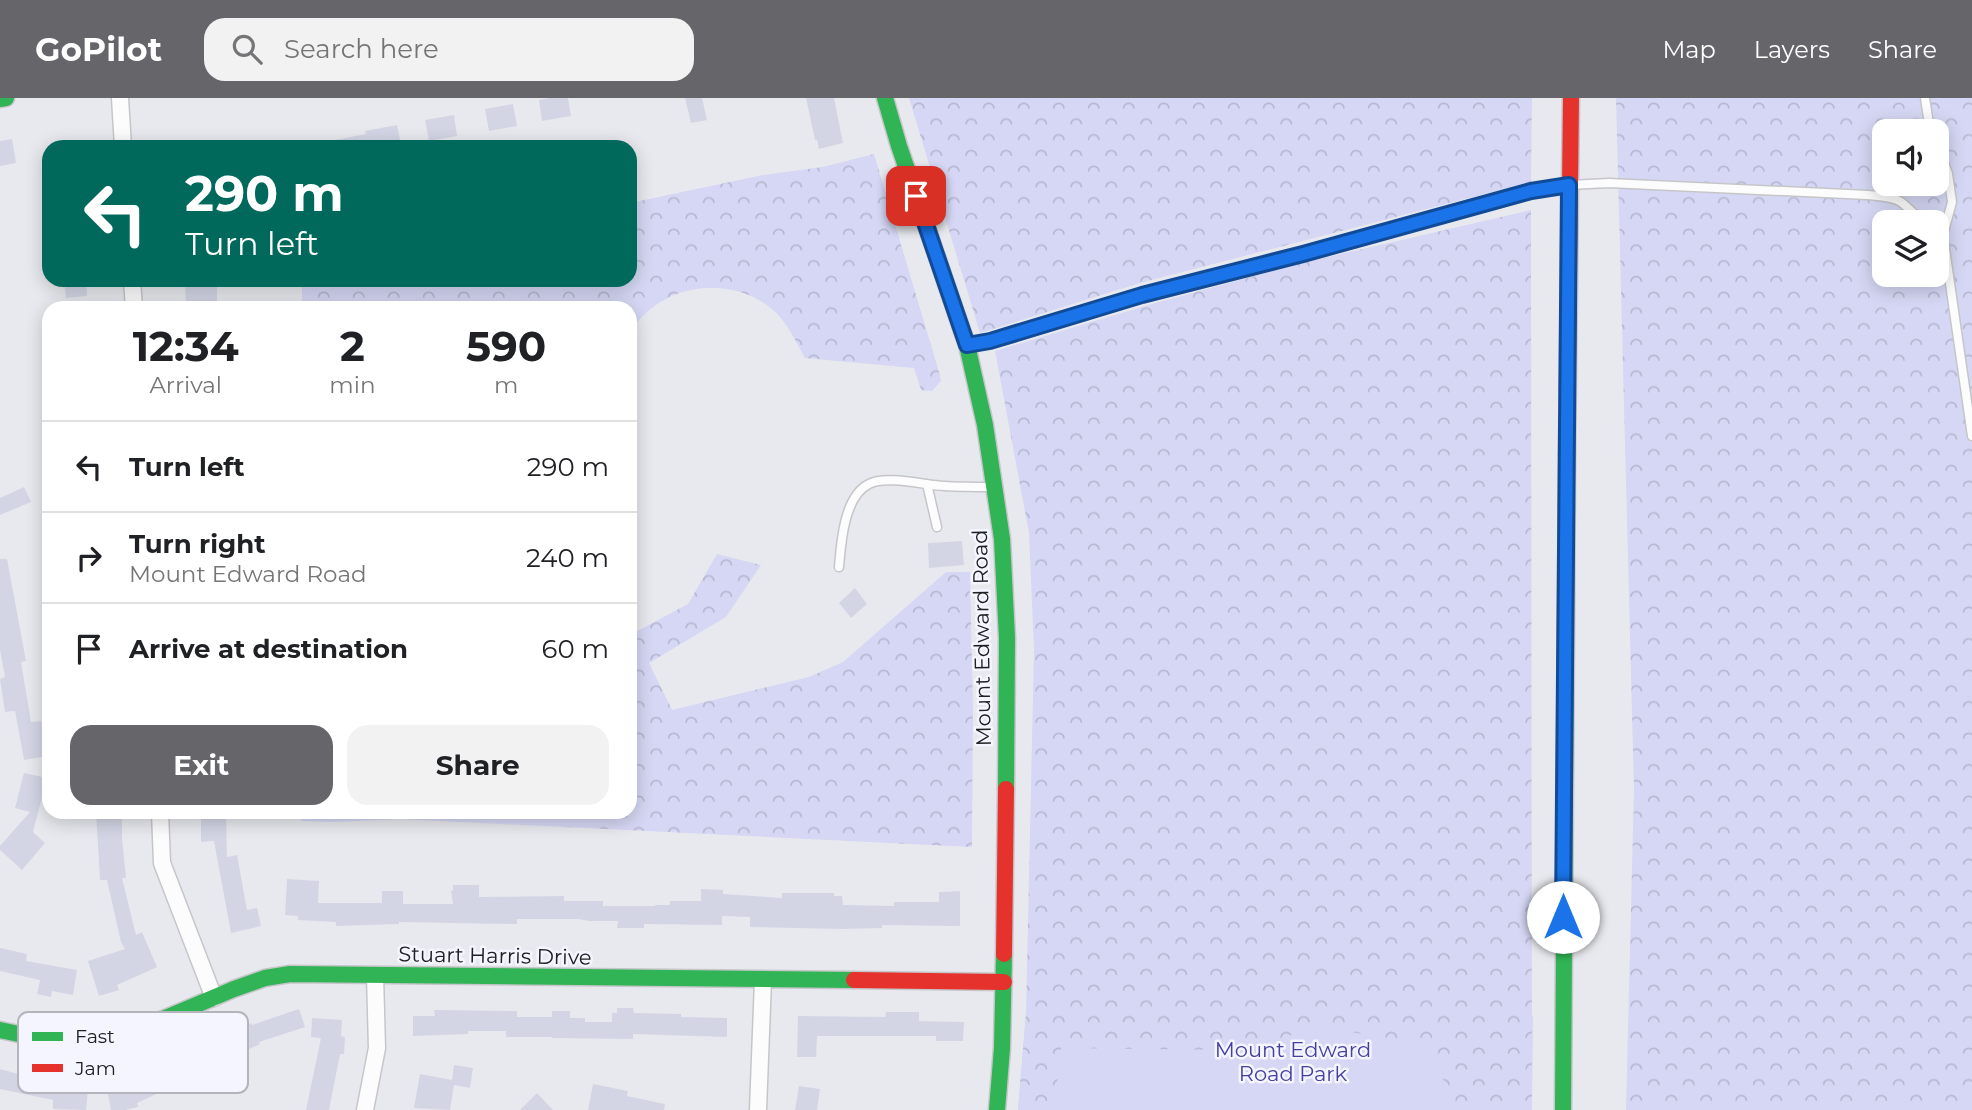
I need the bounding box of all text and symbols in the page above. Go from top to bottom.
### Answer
search box [204,18,694,81]
text: GoPilot [35,29,162,69]
icon: search [228,30,266,68]
text: Search here [284,33,439,65]
text: Map [1662,35,1716,64]
text: Layers [1754,35,1830,64]
text: Share [1868,35,1937,64]
map controls [1872,119,1949,287]
button: sound [1872,119,1949,196]
text: 290 m [185,164,344,223]
pin [886,166,946,226]
icon: left [70,168,161,259]
icon: arrive [897,177,935,215]
button: layers [1872,210,1949,287]
text: Turn left [185,224,319,263]
text: 12:34 [133,320,239,372]
text: 2 [340,320,365,372]
text: 590 [466,320,546,372]
text: Arrival [149,371,222,399]
text: min [329,371,375,399]
text: m [494,371,518,399]
icon: left [70,448,108,486]
text: Turn left [129,451,245,483]
text: 290 m [527,451,609,483]
text: Turn right [129,528,265,560]
street label: Mount Edward Road [967,529,996,747]
icon: right [70,539,108,577]
text: 240 m [526,542,609,574]
text: Mount Edward Road [129,560,367,588]
icon: arrive [70,630,108,668]
text: Arrive at destination [129,633,408,665]
text: 60 m [542,633,609,665]
button: Exit [70,725,333,805]
button: Share [347,725,609,805]
position arrow [1526,880,1600,954]
street label: Stuart Harris Drive [398,941,592,970]
legend [18,1012,248,1093]
text: Fast [75,1025,115,1048]
park label: Mount Edward Road Park [1215,1037,1371,1086]
text: Jam [74,1057,116,1080]

